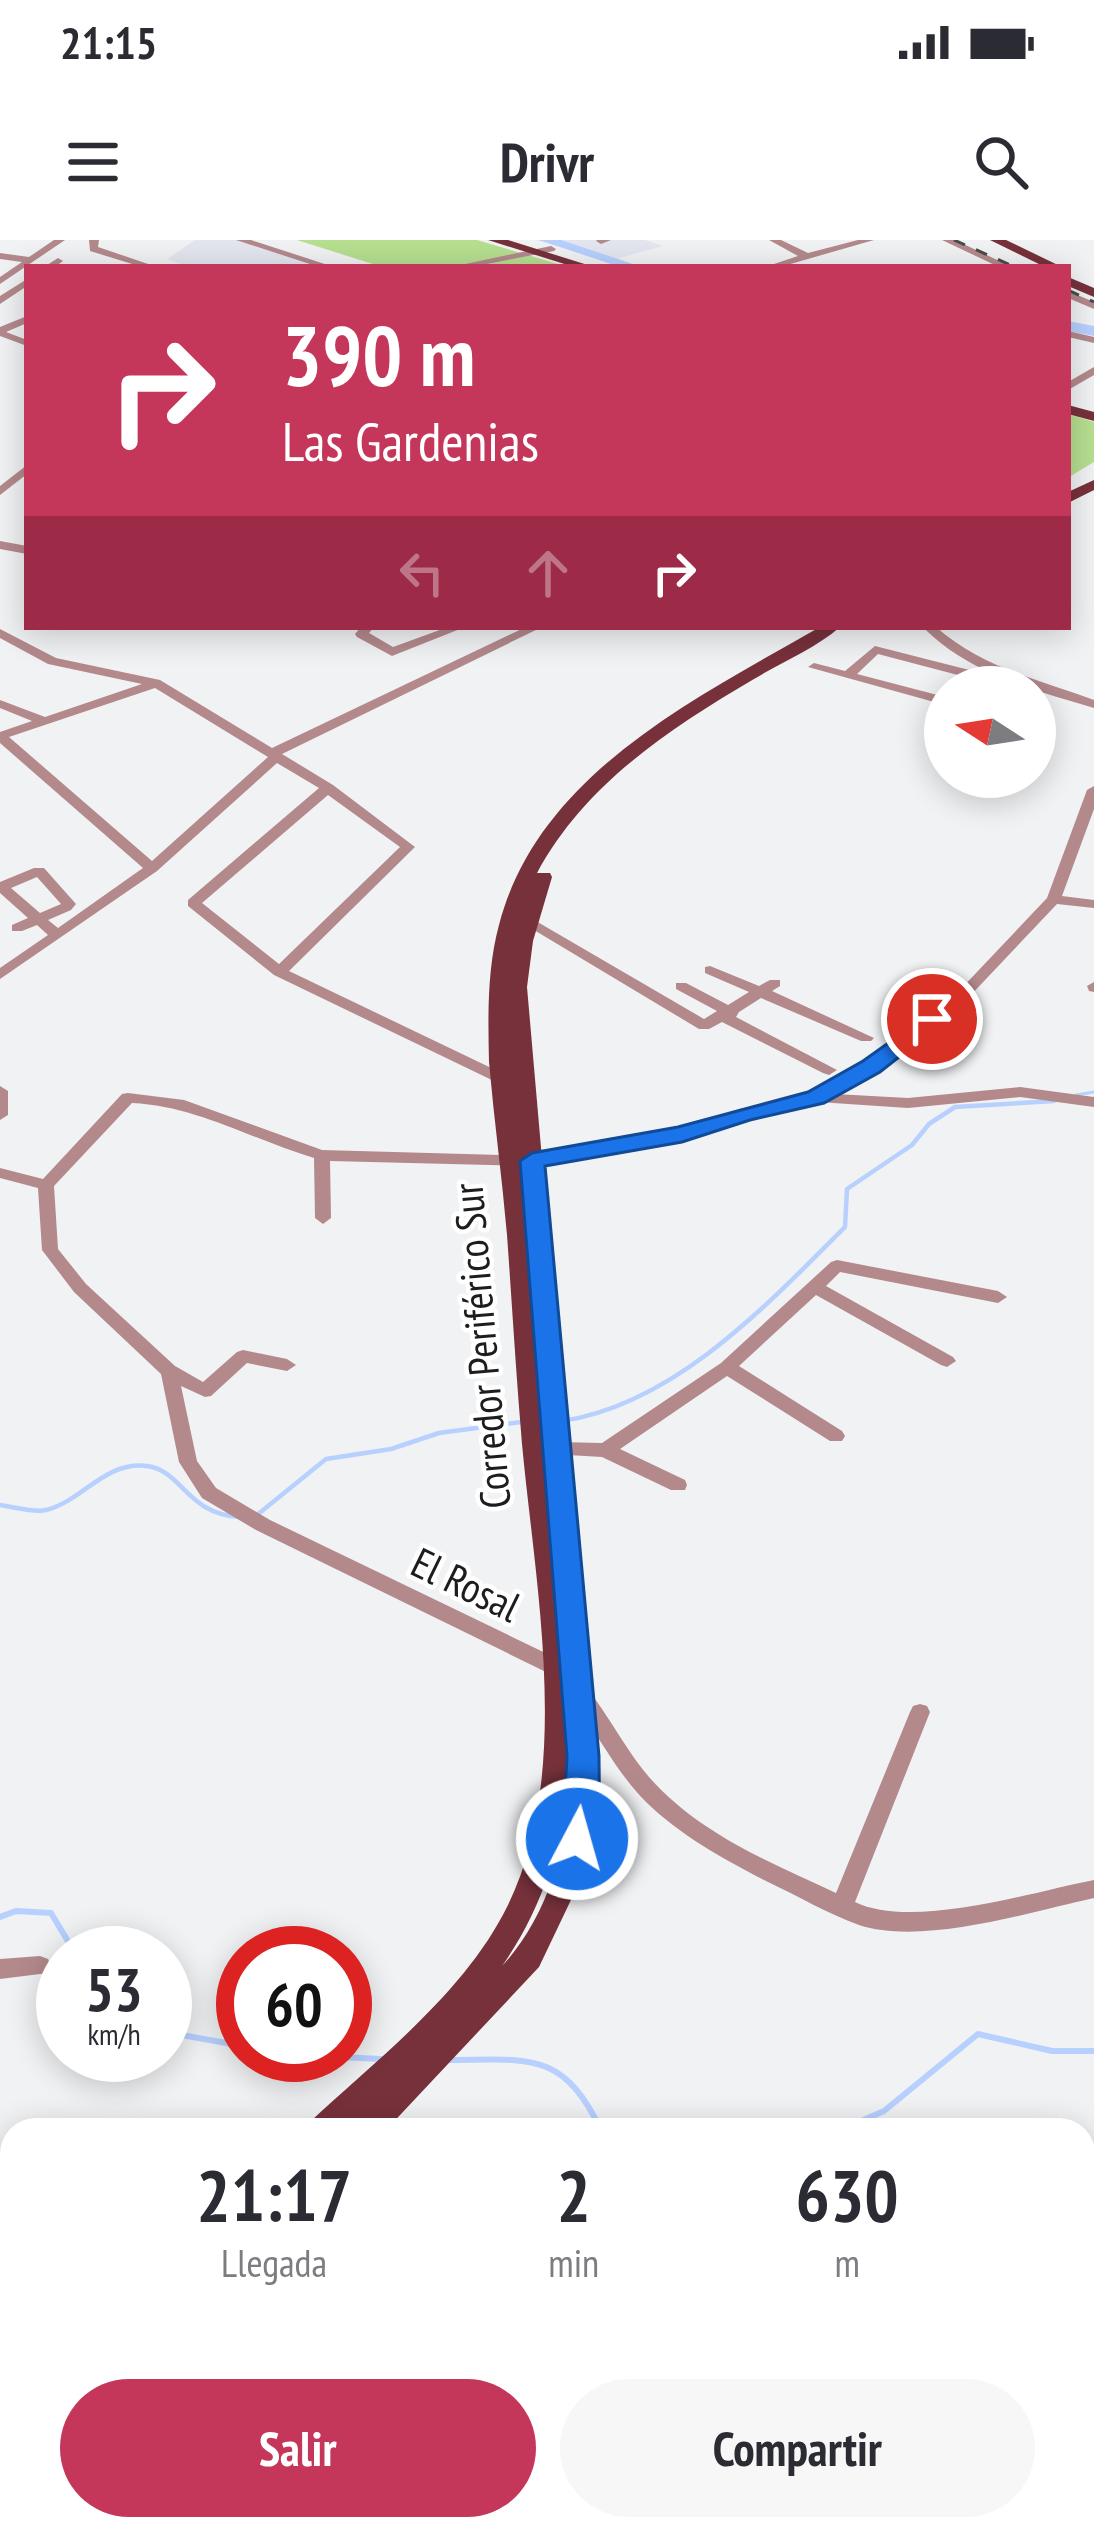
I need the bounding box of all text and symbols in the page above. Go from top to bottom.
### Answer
text: 21:15 [60,13,157,71]
text: Drivr [500,127,594,197]
icon: menu [60,129,126,195]
icon: search [968,129,1034,195]
text: 390 m [282,300,475,409]
icon: right [84,312,240,468]
text: Las Gardenias [282,406,539,476]
icon: left [389,540,455,606]
icon: ahead [515,540,581,606]
icon: right [641,540,707,606]
north arrow [924,666,1056,798]
map controls [924,666,1056,798]
pin [881,968,983,1070]
icon: arrive [899,986,965,1052]
street label: Corredor Periférico Sur [439,1181,523,1511]
street label: El Rosal [403,1534,530,1634]
position arrow [514,1776,640,1902]
speed limit sign: 60 [216,1926,372,2082]
text: 53 [85,1950,143,2028]
text: km/h [87,2014,141,2053]
text: 21:17 [196,2148,352,2241]
text: 2 [557,2148,591,2241]
text: 630 [795,2148,899,2241]
text: Llegada [221,2237,327,2288]
text: min [548,2237,599,2288]
text: m [834,2237,860,2288]
button: Salir [60,2379,536,2517]
button: Compartir [560,2379,1035,2517]

